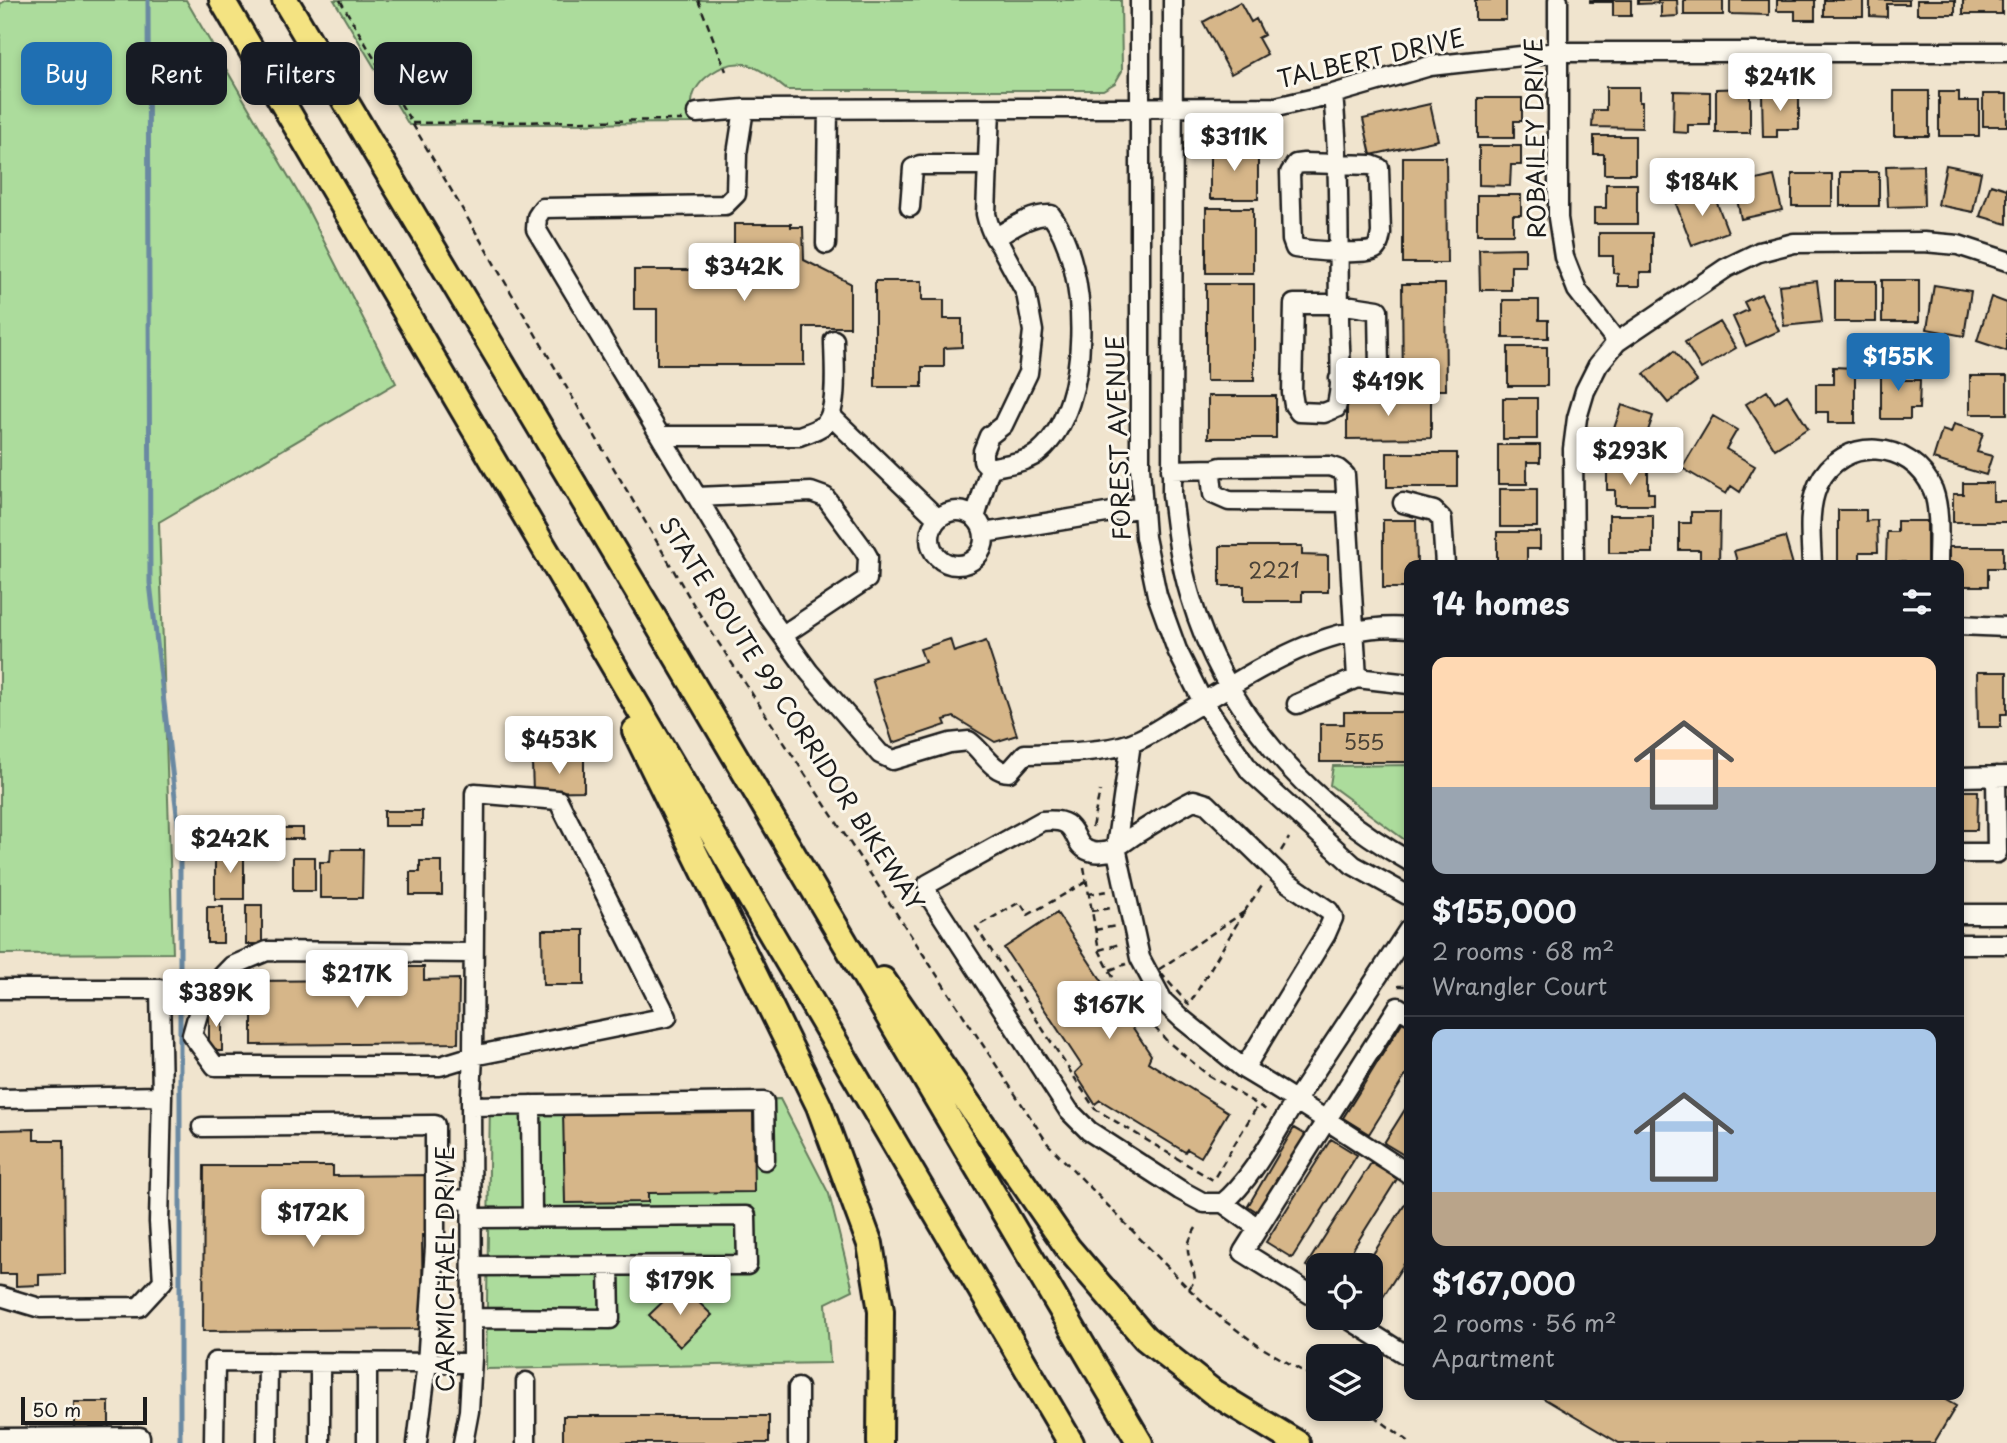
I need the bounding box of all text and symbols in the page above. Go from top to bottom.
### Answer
street label: TALBERT DRIVE [1273,18,1468,96]
street label: ROBAILEY DRIVE [1514,37,1554,239]
chip: Buy [21,42,112,105]
chip: Rent [126,42,227,105]
chip: Filters [241,42,360,105]
chip: New [374,42,472,105]
pin: $241K [1731,54,1829,113]
text: $241K [1744,58,1816,93]
pin: $311K [1185,114,1283,173]
text: $311K [1200,118,1268,153]
pin: $184K [1653,158,1751,218]
text: $184K [1666,163,1738,198]
pin: $342K [695,244,793,303]
text: $342K [704,248,784,283]
pin: $155K [1849,334,1947,393]
street label: FOREST AVENUE [1095,335,1139,541]
text: $155K [1863,338,1933,373]
pin: $419K [1339,358,1437,418]
text: $419K [1352,363,1424,398]
pin: $293K [1581,428,1679,487]
text: $293K [1592,432,1668,467]
street label: STATE ROUTE 99 CORRIDOR BIKEWAY [651,509,934,917]
house number: 2221 [1248,553,1300,585]
text: 14 homes [1432,580,1570,625]
icon: filters [1898,583,1936,621]
icon: home [1621,702,1747,828]
pin: $453K [510,716,608,776]
text: $453K [521,721,597,756]
house number: 555 [1344,725,1384,757]
pin: $242K [181,816,279,875]
text: $242K [191,820,269,855]
text: $155,000 [1432,888,1577,933]
text: 2 rooms · 68 m² [1432,933,1614,968]
pin: $217K [308,950,406,1010]
text: $217K [322,955,392,990]
text: Wrangler Court [1432,968,1607,1003]
pin: $389K [167,970,265,1029]
text: $389K [179,974,253,1009]
pin: $167K [1060,982,1158,1041]
text: $167K [1073,986,1145,1021]
icon: home [1621,1074,1747,1200]
street label: CARMICHAEL DRIVE [426,1146,462,1392]
pin: $172K [264,1190,362,1249]
text: $172K [277,1194,349,1229]
map controls [1306,1253,1383,1421]
button: locate [1306,1253,1383,1330]
pin: $179K [631,1258,729,1317]
text: $167,000 [1432,1260,1576,1305]
text: $179K [646,1262,714,1297]
text: 2 rooms · 56 m² [1432,1305,1617,1340]
text: Apartment [1432,1340,1555,1375]
button: layers [1306,1344,1383,1421]
scale bar [21,1394,147,1426]
text: 50 m [32,1395,81,1423]

